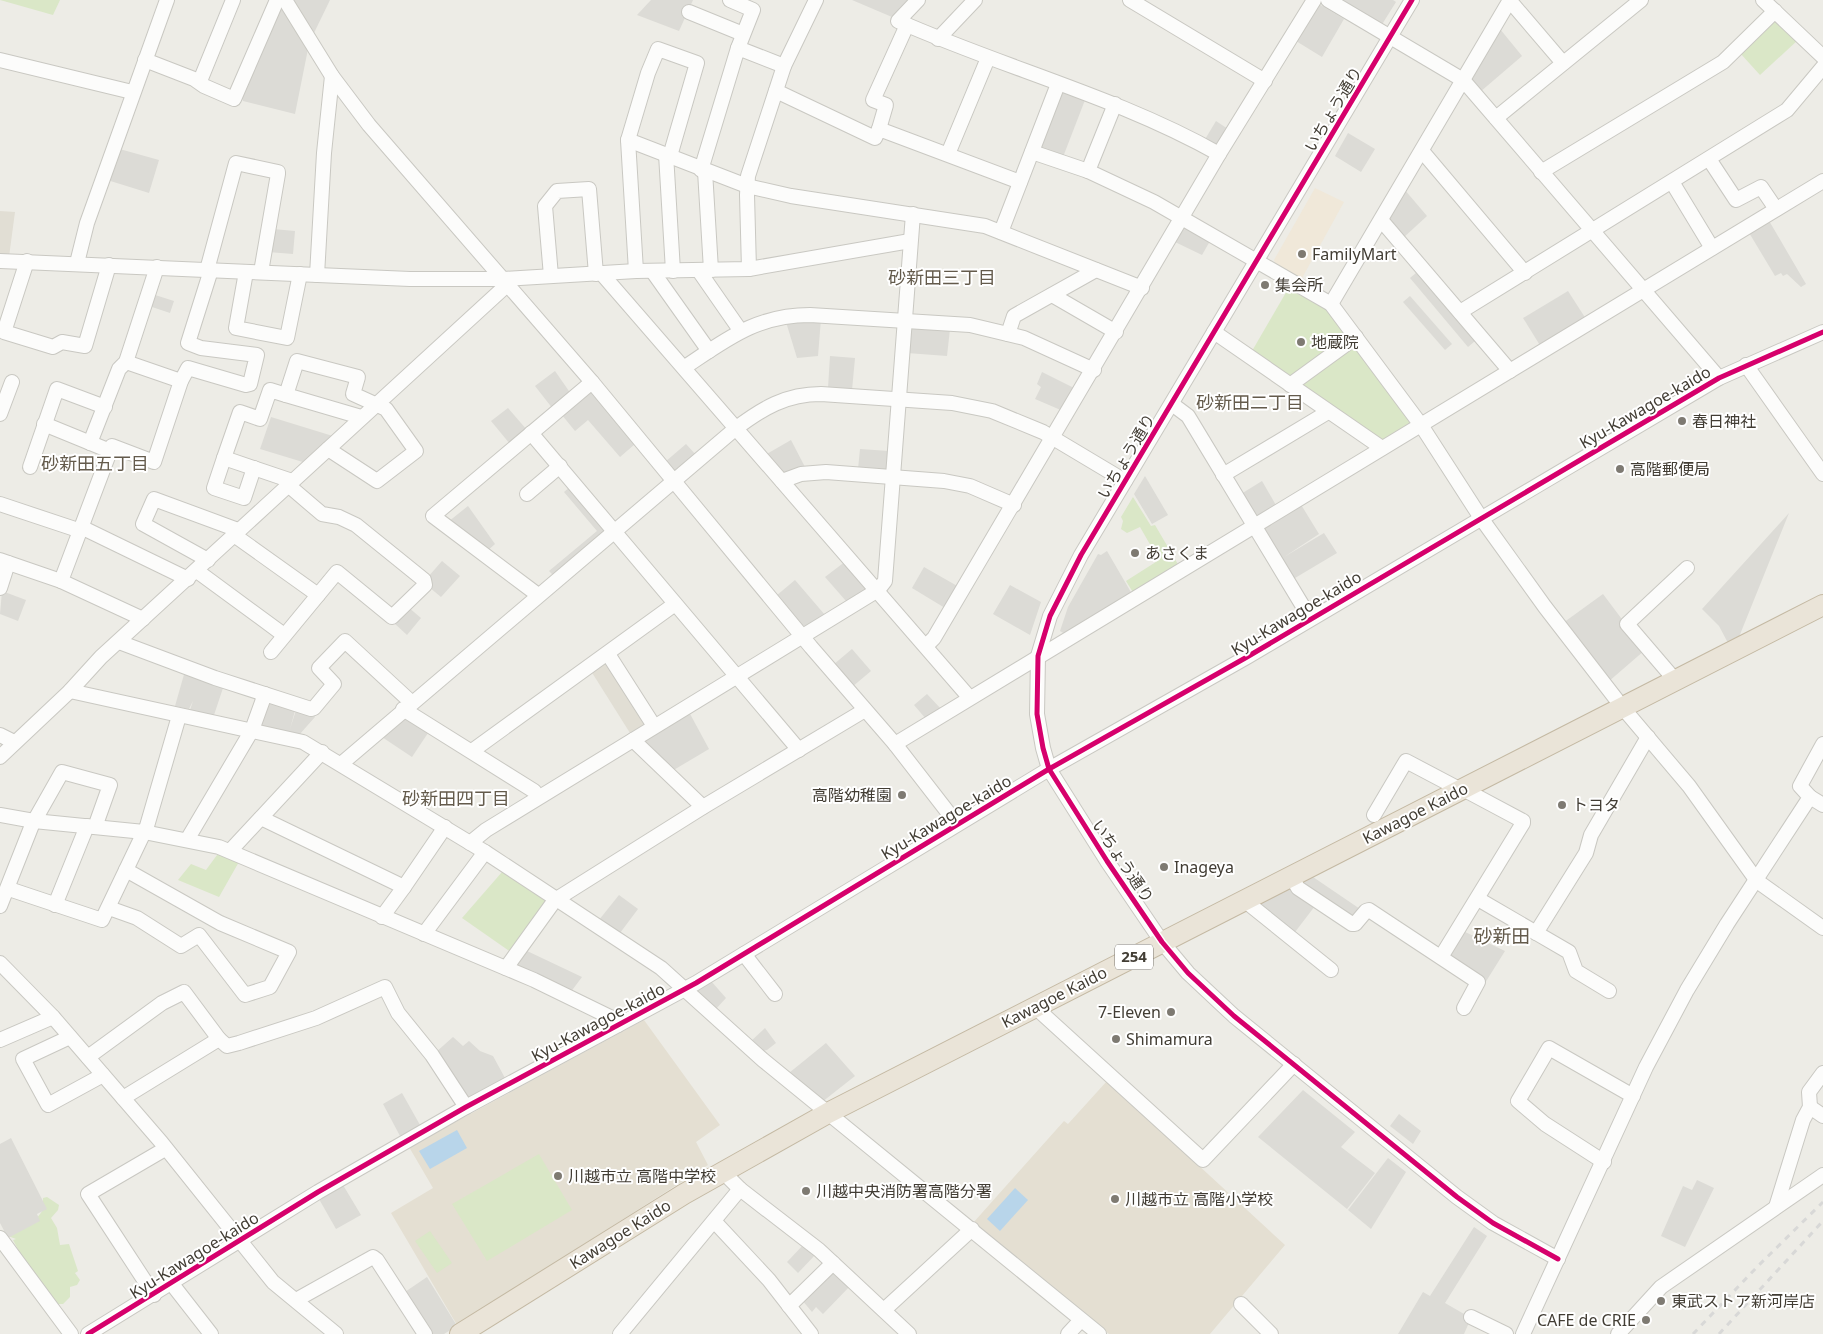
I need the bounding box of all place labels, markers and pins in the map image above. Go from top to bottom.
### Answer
place label: FamilyMart [1312,243,1397,265]
marker: FamilyMart [1296,248,1308,260]
place label: 集会所 [1275,274,1323,296]
marker: 集会所 [1259,279,1271,291]
place label: 地蔵院 [1311,331,1359,353]
marker: 地蔵院 [1295,336,1307,348]
place label: 春日神社 [1692,410,1756,432]
marker: 春日神社 [1676,415,1688,427]
place label: 高階郵便局 [1630,458,1710,480]
marker: 高階郵便局 [1614,463,1626,475]
place label: あさくま [1145,542,1209,564]
marker: あさくま [1129,547,1141,559]
place label: 高階幼稚園 [812,784,892,806]
marker: 高階幼稚園 [896,789,908,801]
place label: トヨタ [1572,794,1620,816]
marker: トヨタ [1556,799,1568,811]
place label: Inageya [1174,856,1234,878]
marker: Inageya [1158,861,1170,873]
place label: 7-Eleven [1098,1001,1161,1023]
marker: 7-Eleven [1165,1006,1177,1018]
place label: Shimamura [1126,1028,1213,1050]
marker: Shimamura [1110,1033,1122,1045]
place label: 川越市立 高階中学校 [568,1165,716,1187]
marker: 川越市立 高階中学校 [552,1170,564,1182]
place label: 川越中央消防署高階分署 [816,1180,992,1202]
marker: 川越中央消防署高階分署 [800,1185,812,1197]
place label: 川越市立 高階小学校 [1125,1188,1273,1210]
marker: 川越市立 高階小学校 [1109,1193,1121,1205]
place label: 東武ストア新河岸店 [1671,1290,1815,1312]
marker: 東武ストア新河岸店 [1655,1295,1667,1307]
place label: CAFE de CRIE [1537,1309,1636,1331]
marker: CAFE de CRIE [1640,1314,1652,1326]

